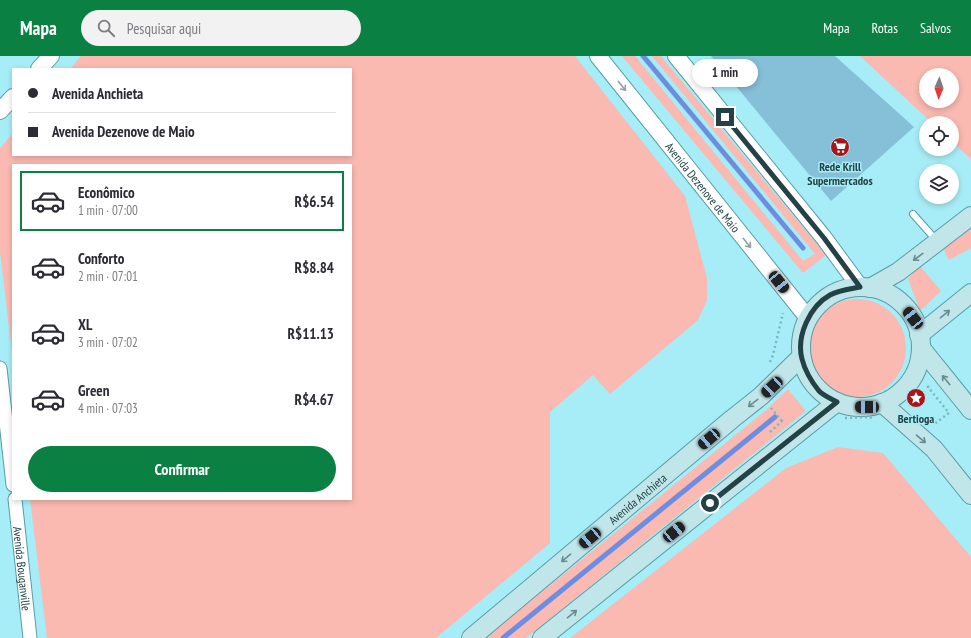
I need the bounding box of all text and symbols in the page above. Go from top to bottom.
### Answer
search box [81,10,361,46]
text: Mapa [20,16,57,40]
icon: search [95,17,117,39]
text: Pesquisar aqui [127,19,201,38]
text: Mapa [823,19,850,37]
text: Rotas [872,19,898,37]
text: Salvos [920,19,951,37]
callout: 1 min [692,59,758,87]
text: 1 min [712,64,738,81]
north arrow [919,68,959,108]
map controls [919,68,959,204]
one-way arrow [618,81,627,92]
text: Avenida Anchieta [52,84,143,103]
route end [716,108,734,126]
button: locate [919,116,959,156]
text: Avenida Dezenove de Maio [52,122,195,141]
supermarket icon: Rede Krill Supermercados [829,136,851,158]
street label: Avenida Dezenove de Maio [662,139,744,235]
place label: Rede Krill Supermercados [807,159,873,188]
button: layers [919,164,959,204]
icon: car [30,183,66,219]
text: Econômico [78,183,135,202]
text: R$6.54 [295,192,334,211]
text: 1 min · 07:00 [78,202,138,219]
one-way arrow [743,237,752,248]
icon: car [30,249,66,285]
text: Conforto [78,249,124,268]
one-way arrow [912,252,923,261]
text: R$8.84 [295,258,334,277]
text: 2 min · 07:01 [78,268,138,285]
car [767,269,791,295]
car [901,305,925,331]
one-way arrow [940,309,951,318]
icon: car [30,315,66,351]
text: XL [78,315,92,334]
text: R$11.13 [287,324,334,343]
text: 3 min · 07:02 [78,334,138,351]
car [759,374,785,400]
one-way arrow [942,374,951,385]
icon: car [30,381,66,417]
text: Green [78,381,110,400]
place icon: Bertioga [905,387,927,409]
text: R$4.67 [295,390,334,409]
one-way arrow [747,399,758,408]
text: 4 min · 07:03 [78,400,138,417]
car [855,401,879,413]
place label: Bertioga [898,411,934,426]
car [696,427,722,451]
one-way arrow [916,434,926,444]
button: Confirmar [28,446,336,492]
street label: Avenida Anchieta [605,470,670,527]
route start [701,494,719,512]
car [661,520,687,544]
street label: Avenida Bouganville [11,526,35,611]
car [577,526,603,550]
one-way arrow [561,554,572,563]
one-way arrow [567,609,577,618]

